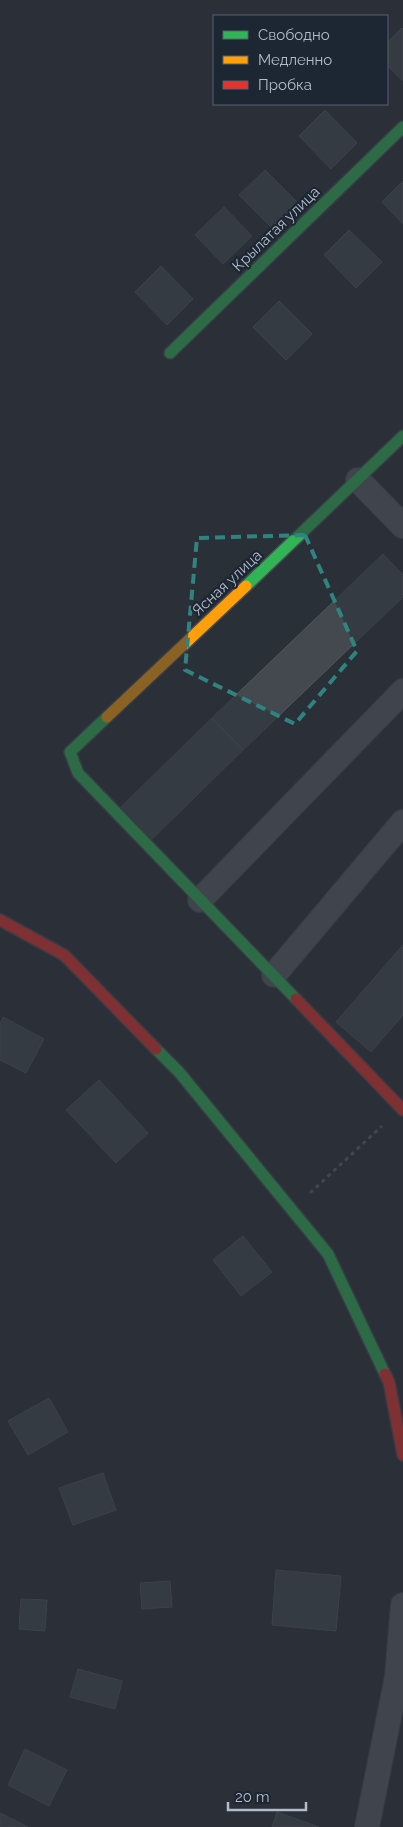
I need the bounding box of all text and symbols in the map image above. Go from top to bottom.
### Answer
legend [213,15,388,105]
text: Свободно [258,26,330,44]
text: Медленно [258,51,332,69]
text: Пробка [258,76,312,94]
street label: Крылатая улица [229,183,323,275]
street label: Ясная улица [189,546,265,620]
scale bar [228,1780,306,1812]
text: 20 m [235,1788,270,1806]

